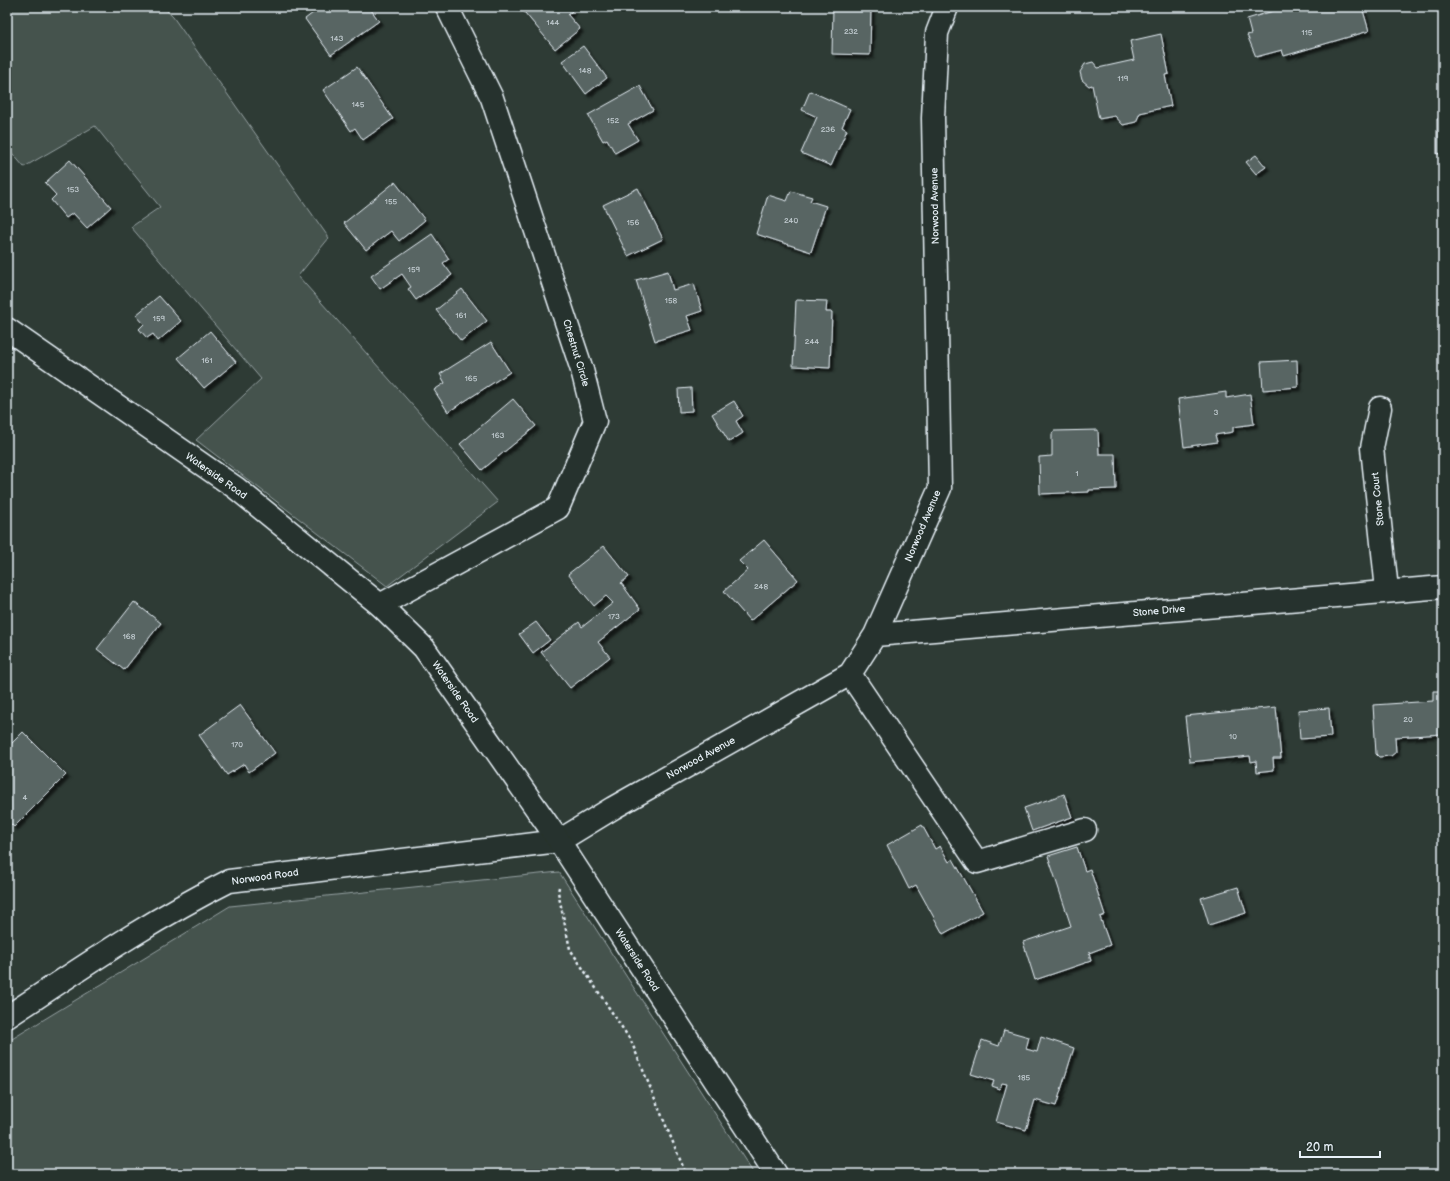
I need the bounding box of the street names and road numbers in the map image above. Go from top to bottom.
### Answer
street label: Norwood Avenue [928,167,942,245]
street label: Chestnut Circle [560,318,592,388]
street label: Waterside Road [183,450,249,502]
street label: Stone Court [1369,472,1387,526]
street label: Norwood Avenue [902,488,944,564]
street label: Stone Drive [1132,603,1186,619]
street label: Waterside Road [429,659,481,725]
street label: Norwood Avenue [665,734,738,782]
street label: Norwood Road [231,866,299,888]
street label: Waterside Road [612,926,662,994]

